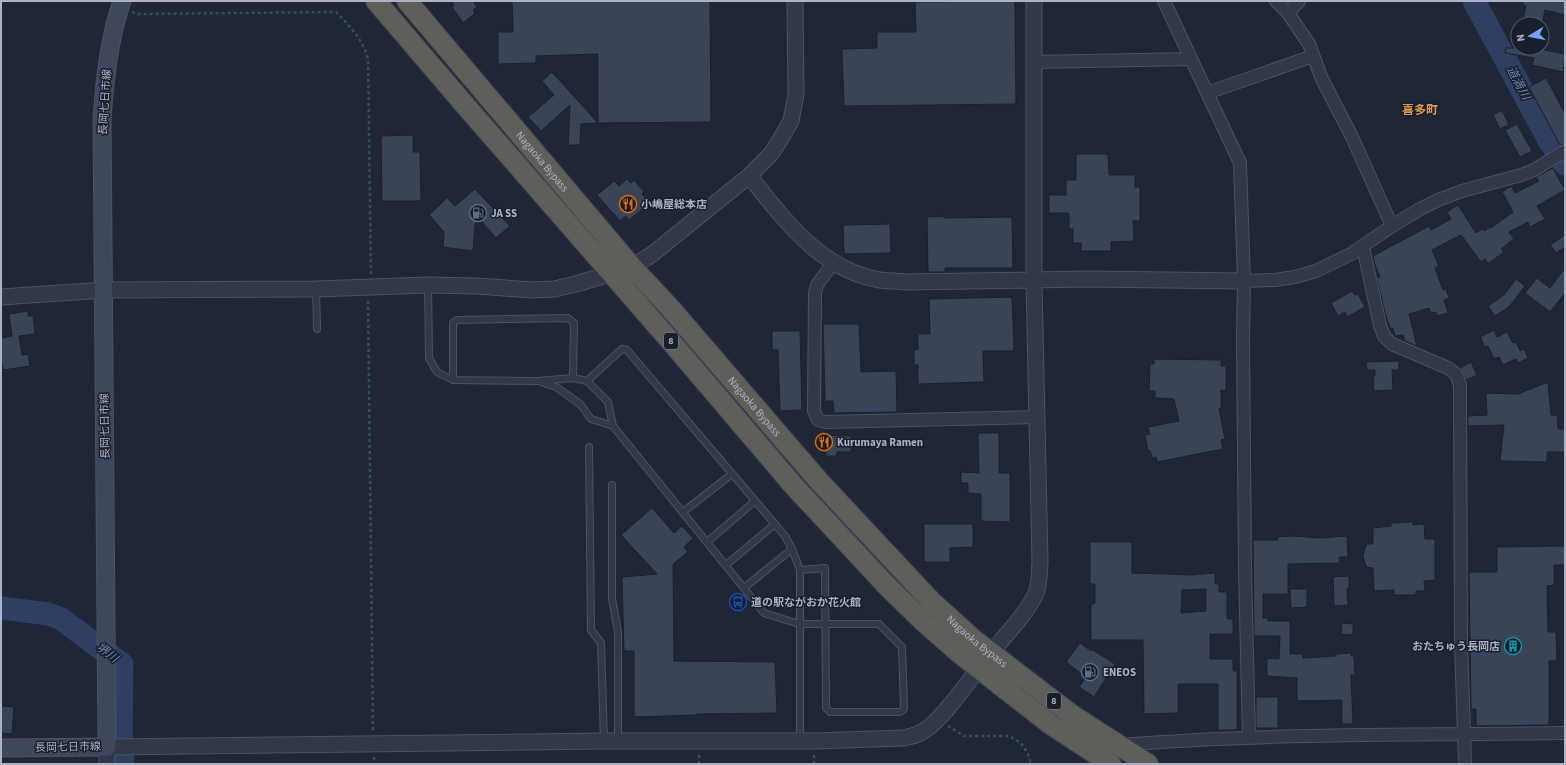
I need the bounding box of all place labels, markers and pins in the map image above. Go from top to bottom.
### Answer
restaurant icon: 小嶋屋総本店 [618,194,638,214]
place label: 小嶋屋総本店 [641,197,707,212]
fuel station icon: JA SS [468,203,488,223]
place label: JA SS [491,206,517,221]
restaurant icon: Kurumaya Ramen [814,432,834,452]
place label: Kurumaya Ramen [837,435,923,450]
bus stop icon: 道の駅ながおか花火館 [728,592,748,612]
place label: 道の駅ながおか花火館 [751,595,861,610]
building icon: おたちゅう長岡店 [1503,636,1523,656]
place label: おたちゅう長岡店 [1412,639,1500,654]
fuel station icon: ENEOS [1080,662,1100,682]
place label: ENEOS [1103,665,1136,680]

